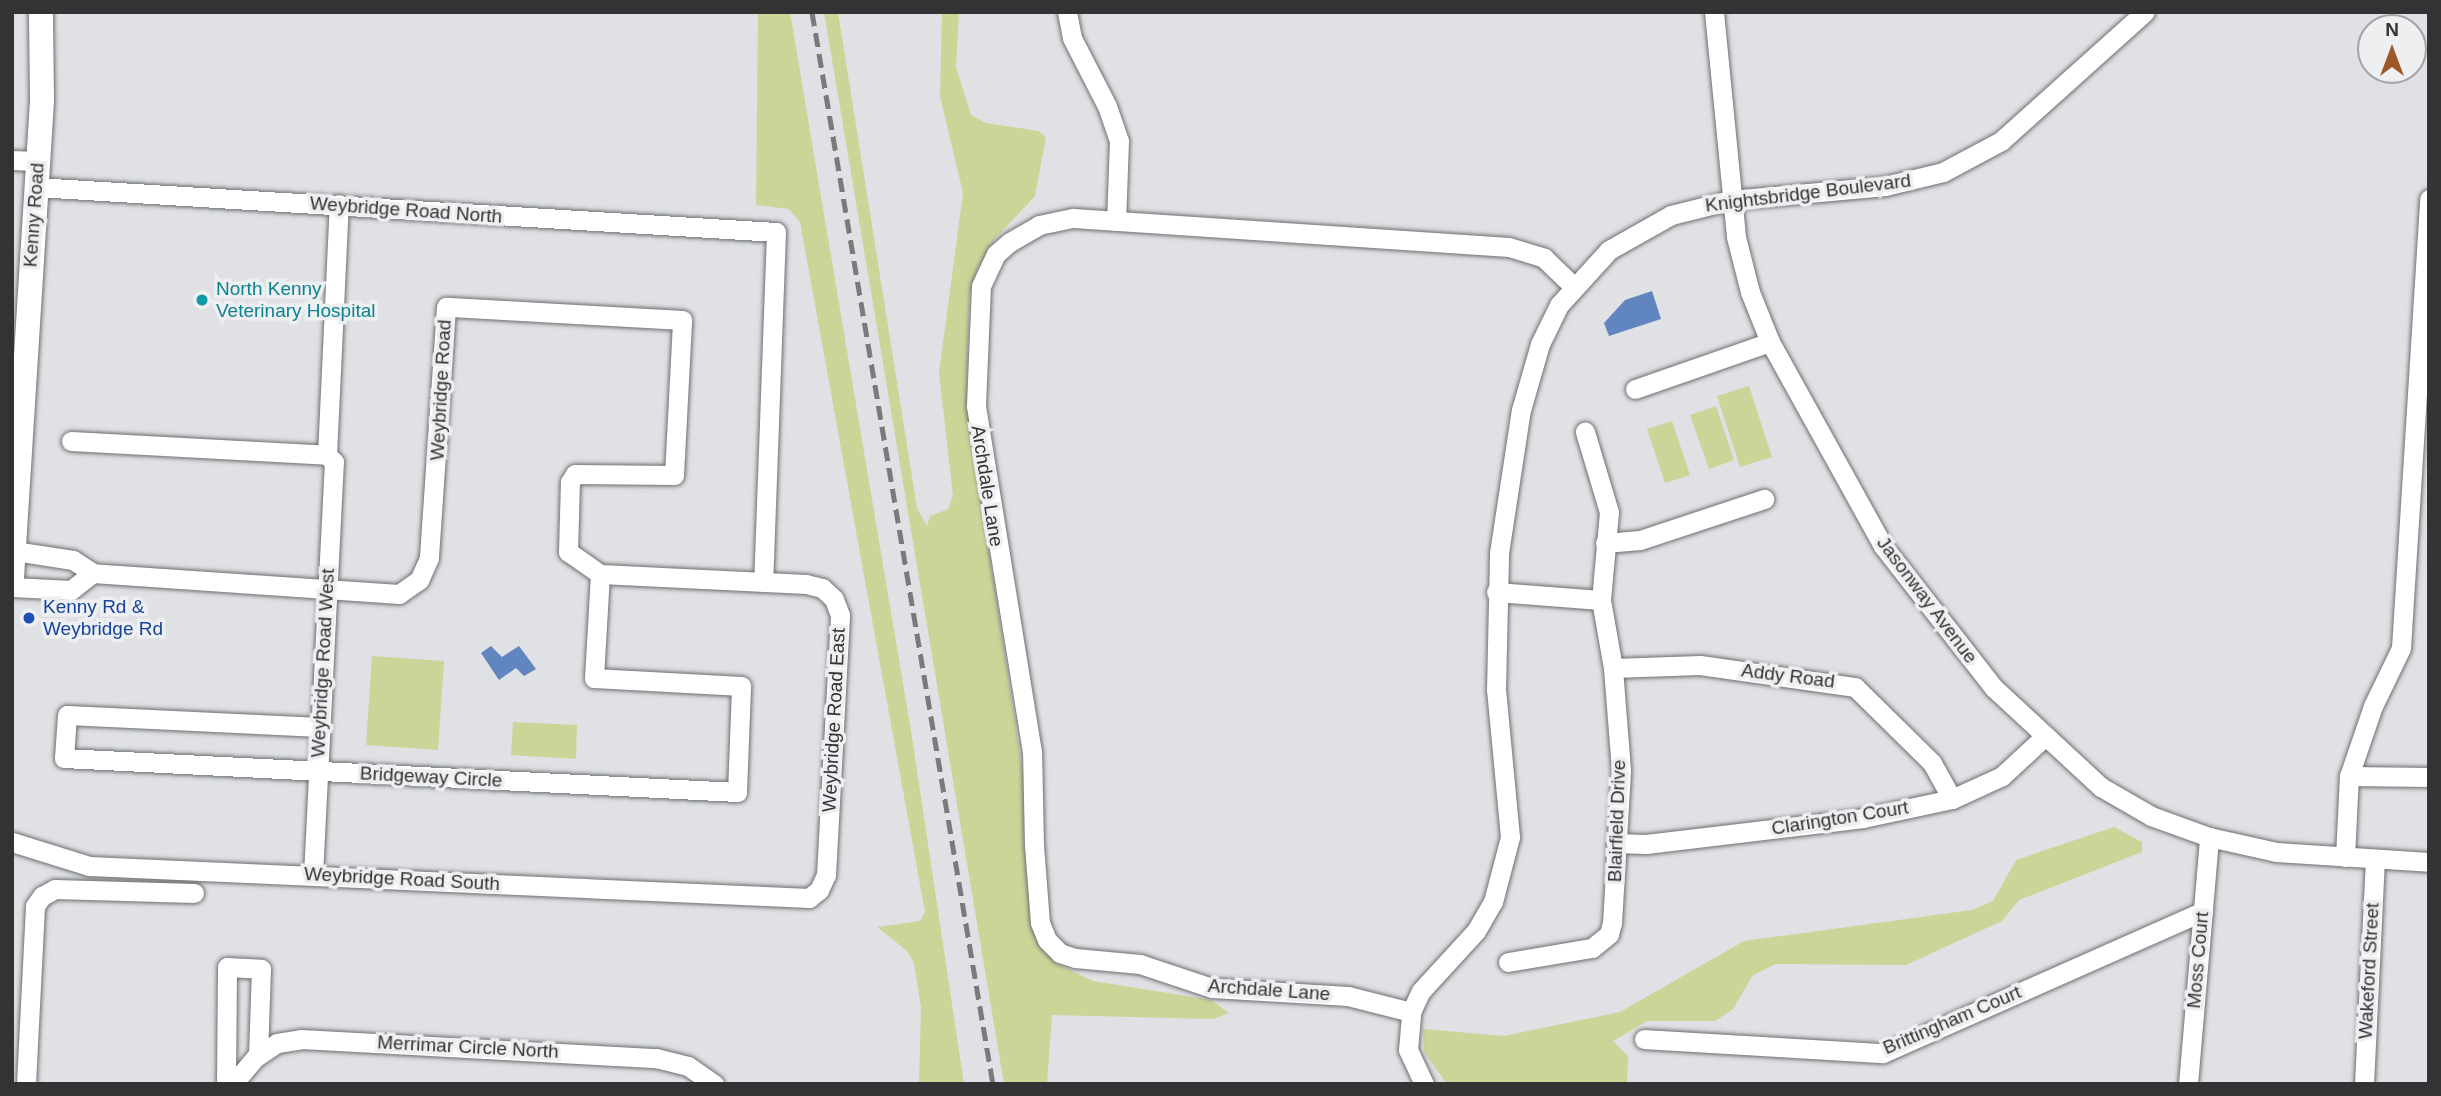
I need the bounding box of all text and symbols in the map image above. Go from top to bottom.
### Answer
north arrow [2357,14,2427,84]
text: N [2385,19,2399,40]
street label: Kenny Road [19,162,49,268]
street label: Knightsbridge Boulevard [1704,169,1912,217]
street label: Weybridge Road North [309,192,503,228]
place label: North Kenny Veterinary Hospital [216,278,375,322]
marker: North Kenny Veterinary Hospital [194,292,210,308]
street label: Weybridge Road [426,319,456,461]
street label: Archdale Lane [966,424,1008,548]
street label: Jasonway Avenue [1872,532,1982,668]
street label: Weybridge Road West [307,568,339,758]
place label: Kenny Rd & Weybridge Rd [43,596,163,640]
marker: Kenny Rd & Weybridge Rd [21,610,37,626]
street label: Weybridge Road East [818,627,850,813]
street label: Addy Road [1740,659,1836,693]
street label: Blairfield Drive [1603,759,1631,883]
street label: Bridgeway Circle [359,762,503,792]
street label: Clarington Court [1770,796,1910,840]
street label: Weybridge Road South [303,862,501,896]
street label: Wakeford Street [2354,902,2384,1040]
street label: Moss Court [2182,911,2214,1009]
street label: Archdale Lane [1207,974,1331,1006]
street label: Brittingham Court [1880,981,2024,1059]
street label: Merrimar Circle North [377,1031,559,1063]

